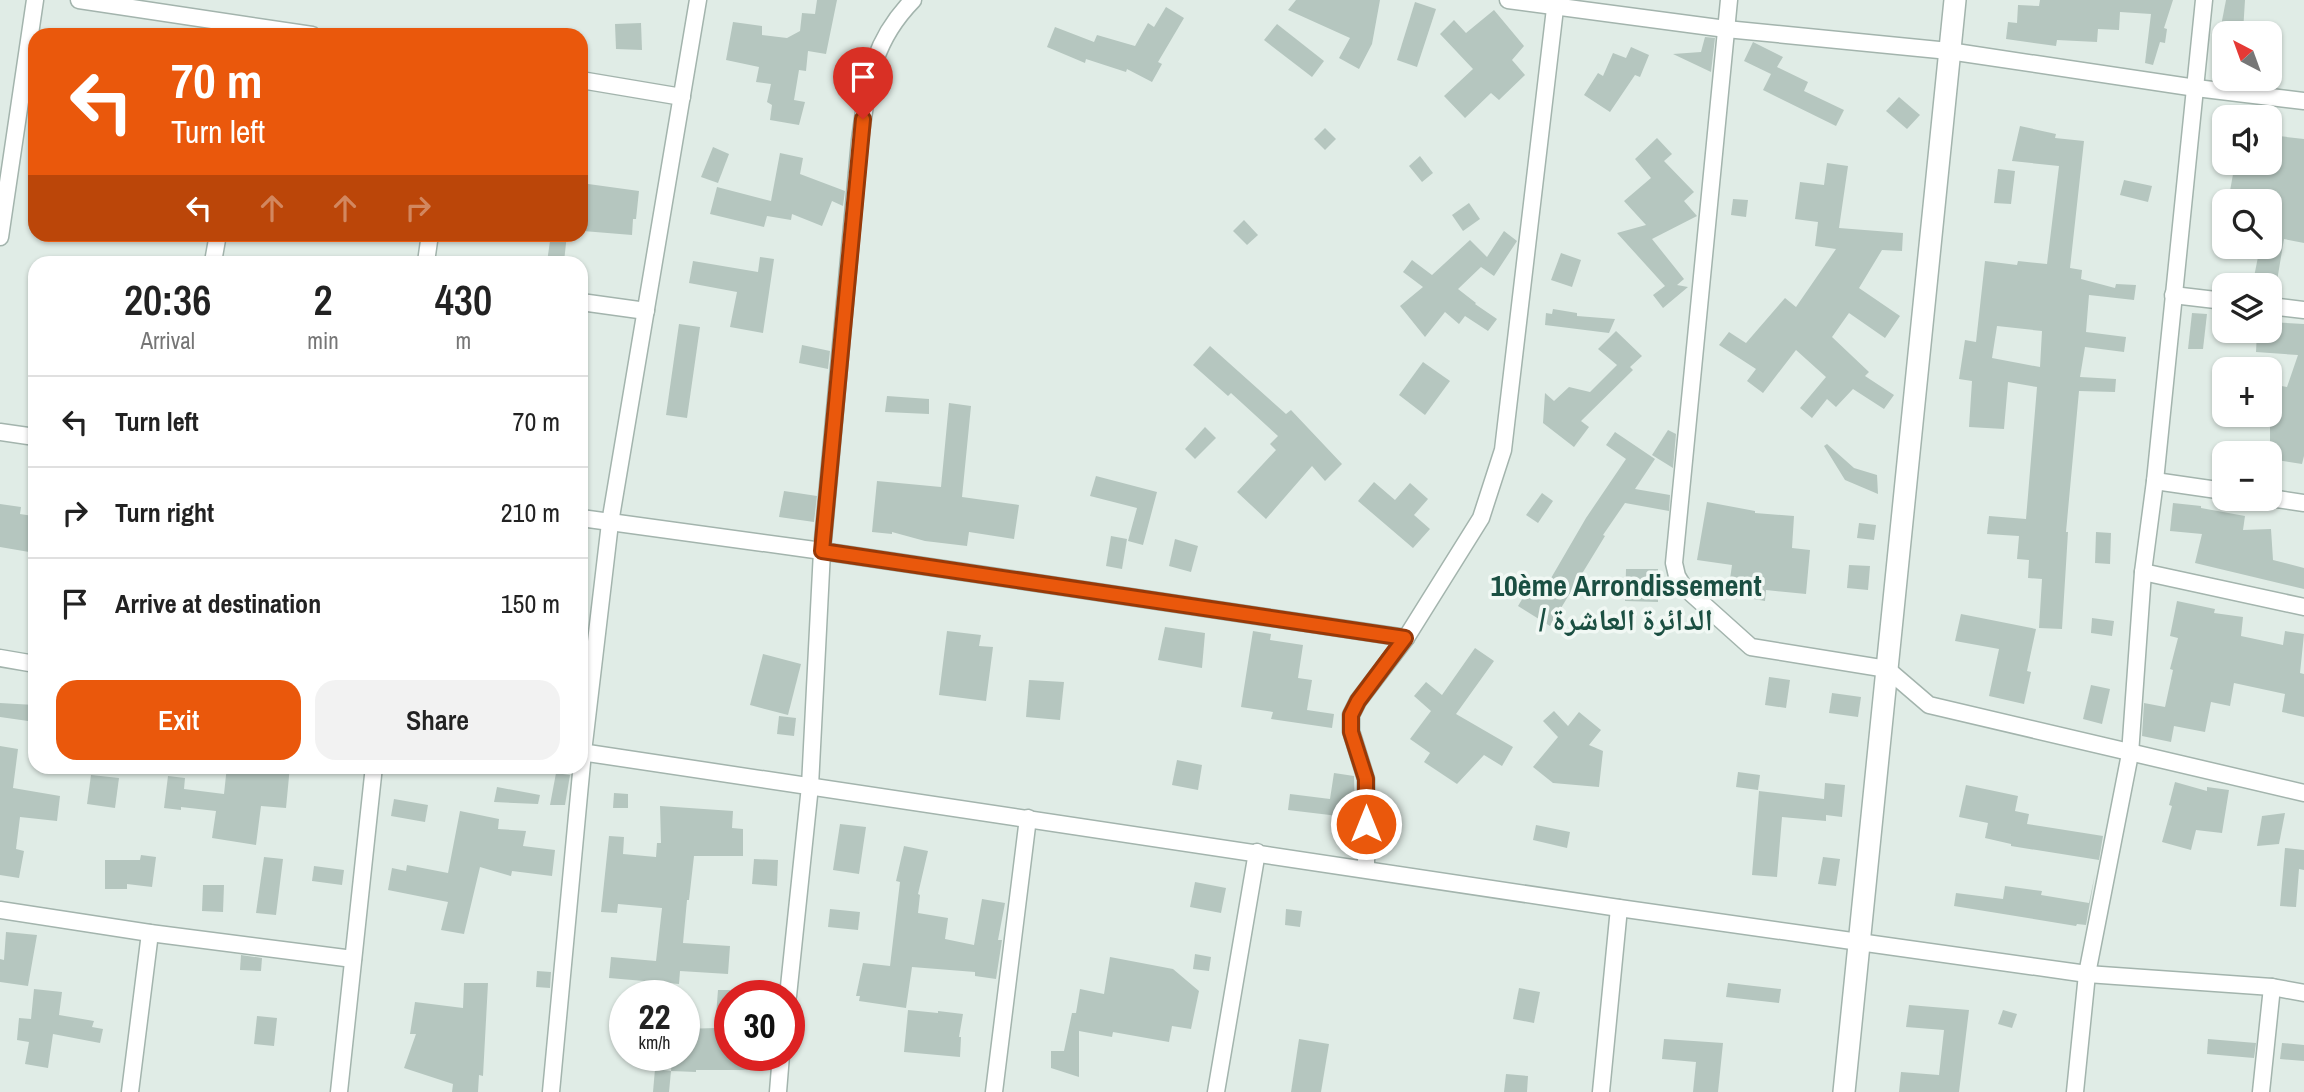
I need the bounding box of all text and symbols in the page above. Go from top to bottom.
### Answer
north arrow [2212,21,2282,91]
map controls [2212,21,2282,511]
text: 70 m [171,47,263,113]
pin [833,47,893,119]
icon: left [56,56,147,147]
icon: arrive [844,58,882,96]
button: sound [2212,105,2282,175]
text: Turn left [171,110,265,153]
icon: left [180,189,218,227]
icon: ahead [253,189,291,227]
icon: ahead [326,189,364,227]
icon: right [399,189,437,227]
button: search [2212,189,2282,259]
text: 20:36 [124,272,211,328]
text: 2 [313,272,333,328]
text: 430 [435,272,492,328]
button: layers [2212,273,2282,343]
text: Arrival [140,325,195,356]
text: min [307,325,339,356]
text: m [456,325,471,356]
button: + [2212,357,2282,427]
icon: left [56,403,94,441]
text: Turn left [115,404,199,439]
text: 70 m [513,404,560,439]
button: − [2212,441,2282,511]
icon: right [56,494,94,532]
text: Turn right [115,495,214,530]
text: 210 m [501,495,560,530]
district label: 10ème Arrondissement / الدائرة العاشرة [1490,565,1762,639]
icon: arrive [56,585,94,623]
text: Arrive at destination [115,586,321,621]
text: 150 m [501,586,560,621]
button: Exit [56,680,301,760]
button: Share [315,680,560,760]
position arrow [1329,787,1403,861]
speed limit sign: 30 [714,980,805,1071]
text: 22 [639,993,670,1040]
text: km/h [639,1030,671,1055]

